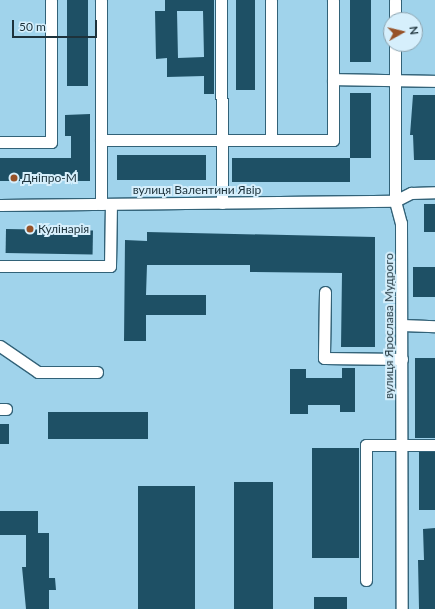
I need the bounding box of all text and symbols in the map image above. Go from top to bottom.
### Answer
scale bar [14,12,99,38]
north arrow [383,12,423,52]
text: 50 m [19,19,46,34]
text: N [407,25,421,35]
place label: Дніпро-М [22,171,77,185]
marker: Дніпро-М [9,173,19,183]
street label: вулиця Валентини Явір [133,183,261,197]
place label: Кулінарія [38,222,89,236]
marker: Кулінарія [25,224,35,234]
street label: вулиця Ярослава Мудрого [382,253,396,399]

